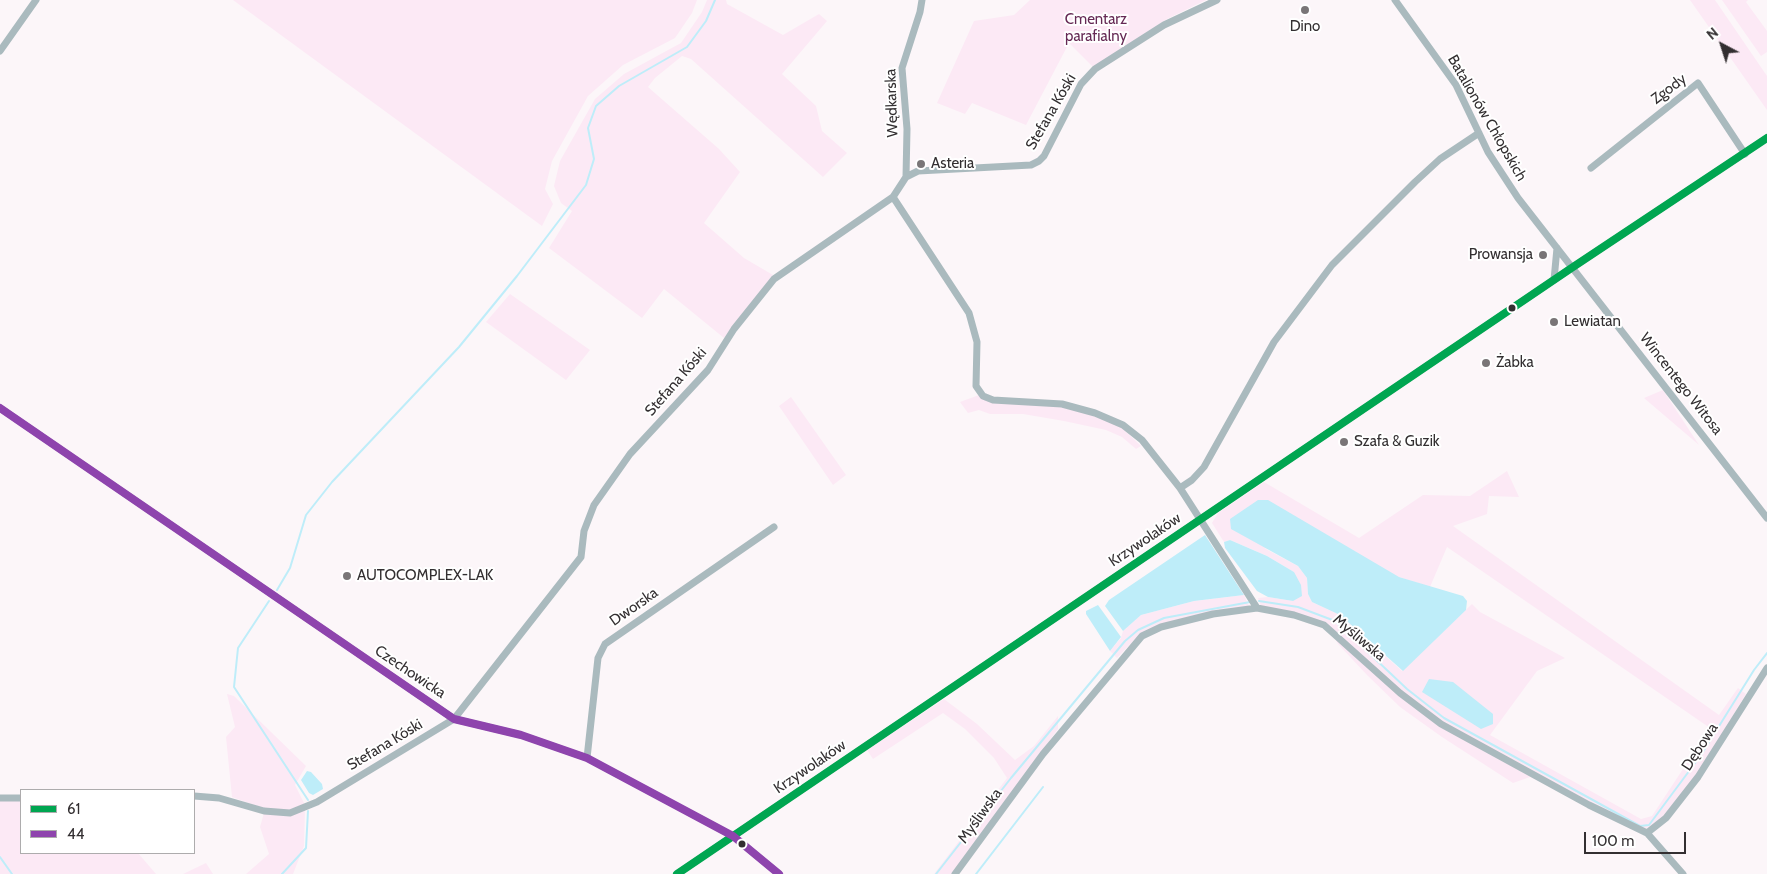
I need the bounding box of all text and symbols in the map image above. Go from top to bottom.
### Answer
marker: Dino [1299,4,1311,16]
park label: Cmentarz parafialny [1065,11,1127,46]
place label: Dino [1290,18,1320,36]
north arrow [1697,20,1747,70]
text: N [1703,23,1722,44]
street label: Batalionów Chłopskich [1444,52,1530,184]
street label: Wędkarska [882,68,902,138]
street label: Zgody [1648,70,1690,108]
street label: Stefana Kóski [1022,71,1080,153]
place label: Asteria [931,155,974,173]
marker: Asteria [915,158,927,170]
place label: Prowansja [1469,246,1533,264]
marker: Prowansja [1537,249,1549,261]
unlabelled marker [1507,303,1517,313]
place label: Lewiatan [1564,313,1621,331]
marker: Lewiatan [1548,316,1560,328]
street label: Wincentego Witosa [1636,330,1726,438]
street label: Stefana Kóski [641,344,711,420]
place label: Żabka [1496,354,1534,372]
marker: Żabka [1480,357,1492,369]
place label: Szafa & Guzik [1354,433,1440,451]
marker: Szafa & Guzik [1338,436,1350,448]
street label: Krzywolaków [1106,509,1184,571]
place label: AUTOCOMPLEX-LAK [357,567,493,585]
marker: AUTOCOMPLEX-LAK [341,570,353,582]
street label: Dworska [606,584,662,630]
street label: Myśliwska [1329,611,1389,665]
street label: Czechowicka [371,642,449,702]
street label: Stefana Kóski [344,715,426,775]
street label: Dębowa [1678,720,1722,774]
street label: Krzywolaków [771,736,849,798]
street label: Myśliwska [954,785,1006,847]
legend [20,789,195,854]
text: 61 [67,800,80,818]
scale bar [1587,822,1690,854]
text: 44 [67,825,84,843]
text: 100 m [1592,832,1634,850]
unlabelled marker [737,839,747,849]

